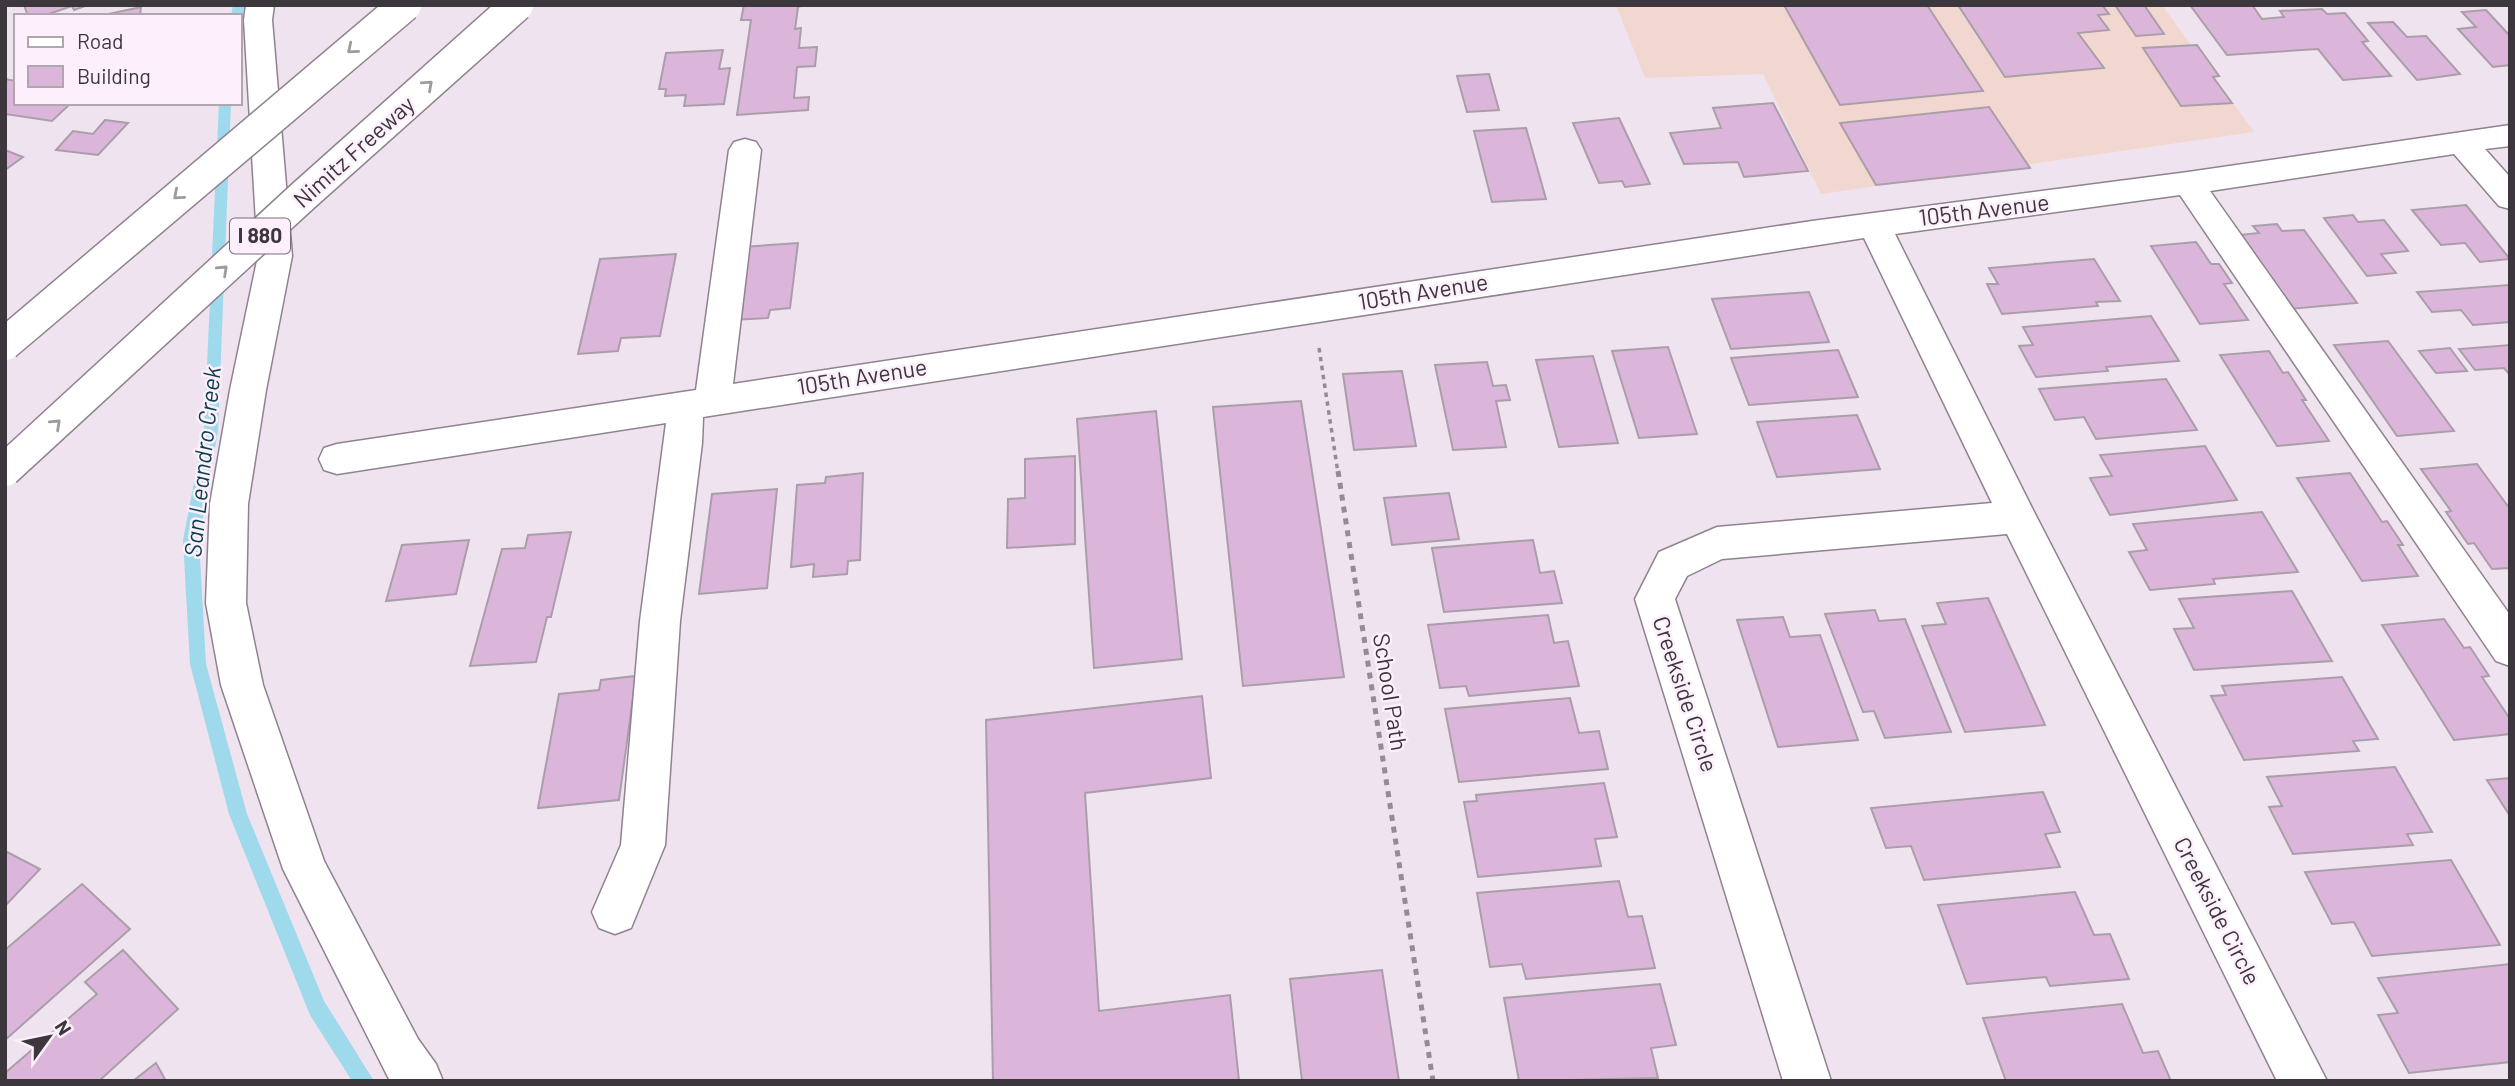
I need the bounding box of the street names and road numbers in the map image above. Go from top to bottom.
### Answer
street label: Nimitz Freeway [287,89,420,213]
street label: 105th Avenue [1917,187,2051,231]
road number: I 880 [230,218,290,254]
street label: 105th Avenue [1356,267,1490,315]
street label: 105th Avenue [795,352,929,400]
street label: Creekside Circle [1648,612,1724,775]
street label: School Path [1368,631,1414,753]
street label: Creekside Circle [2169,832,2267,989]

